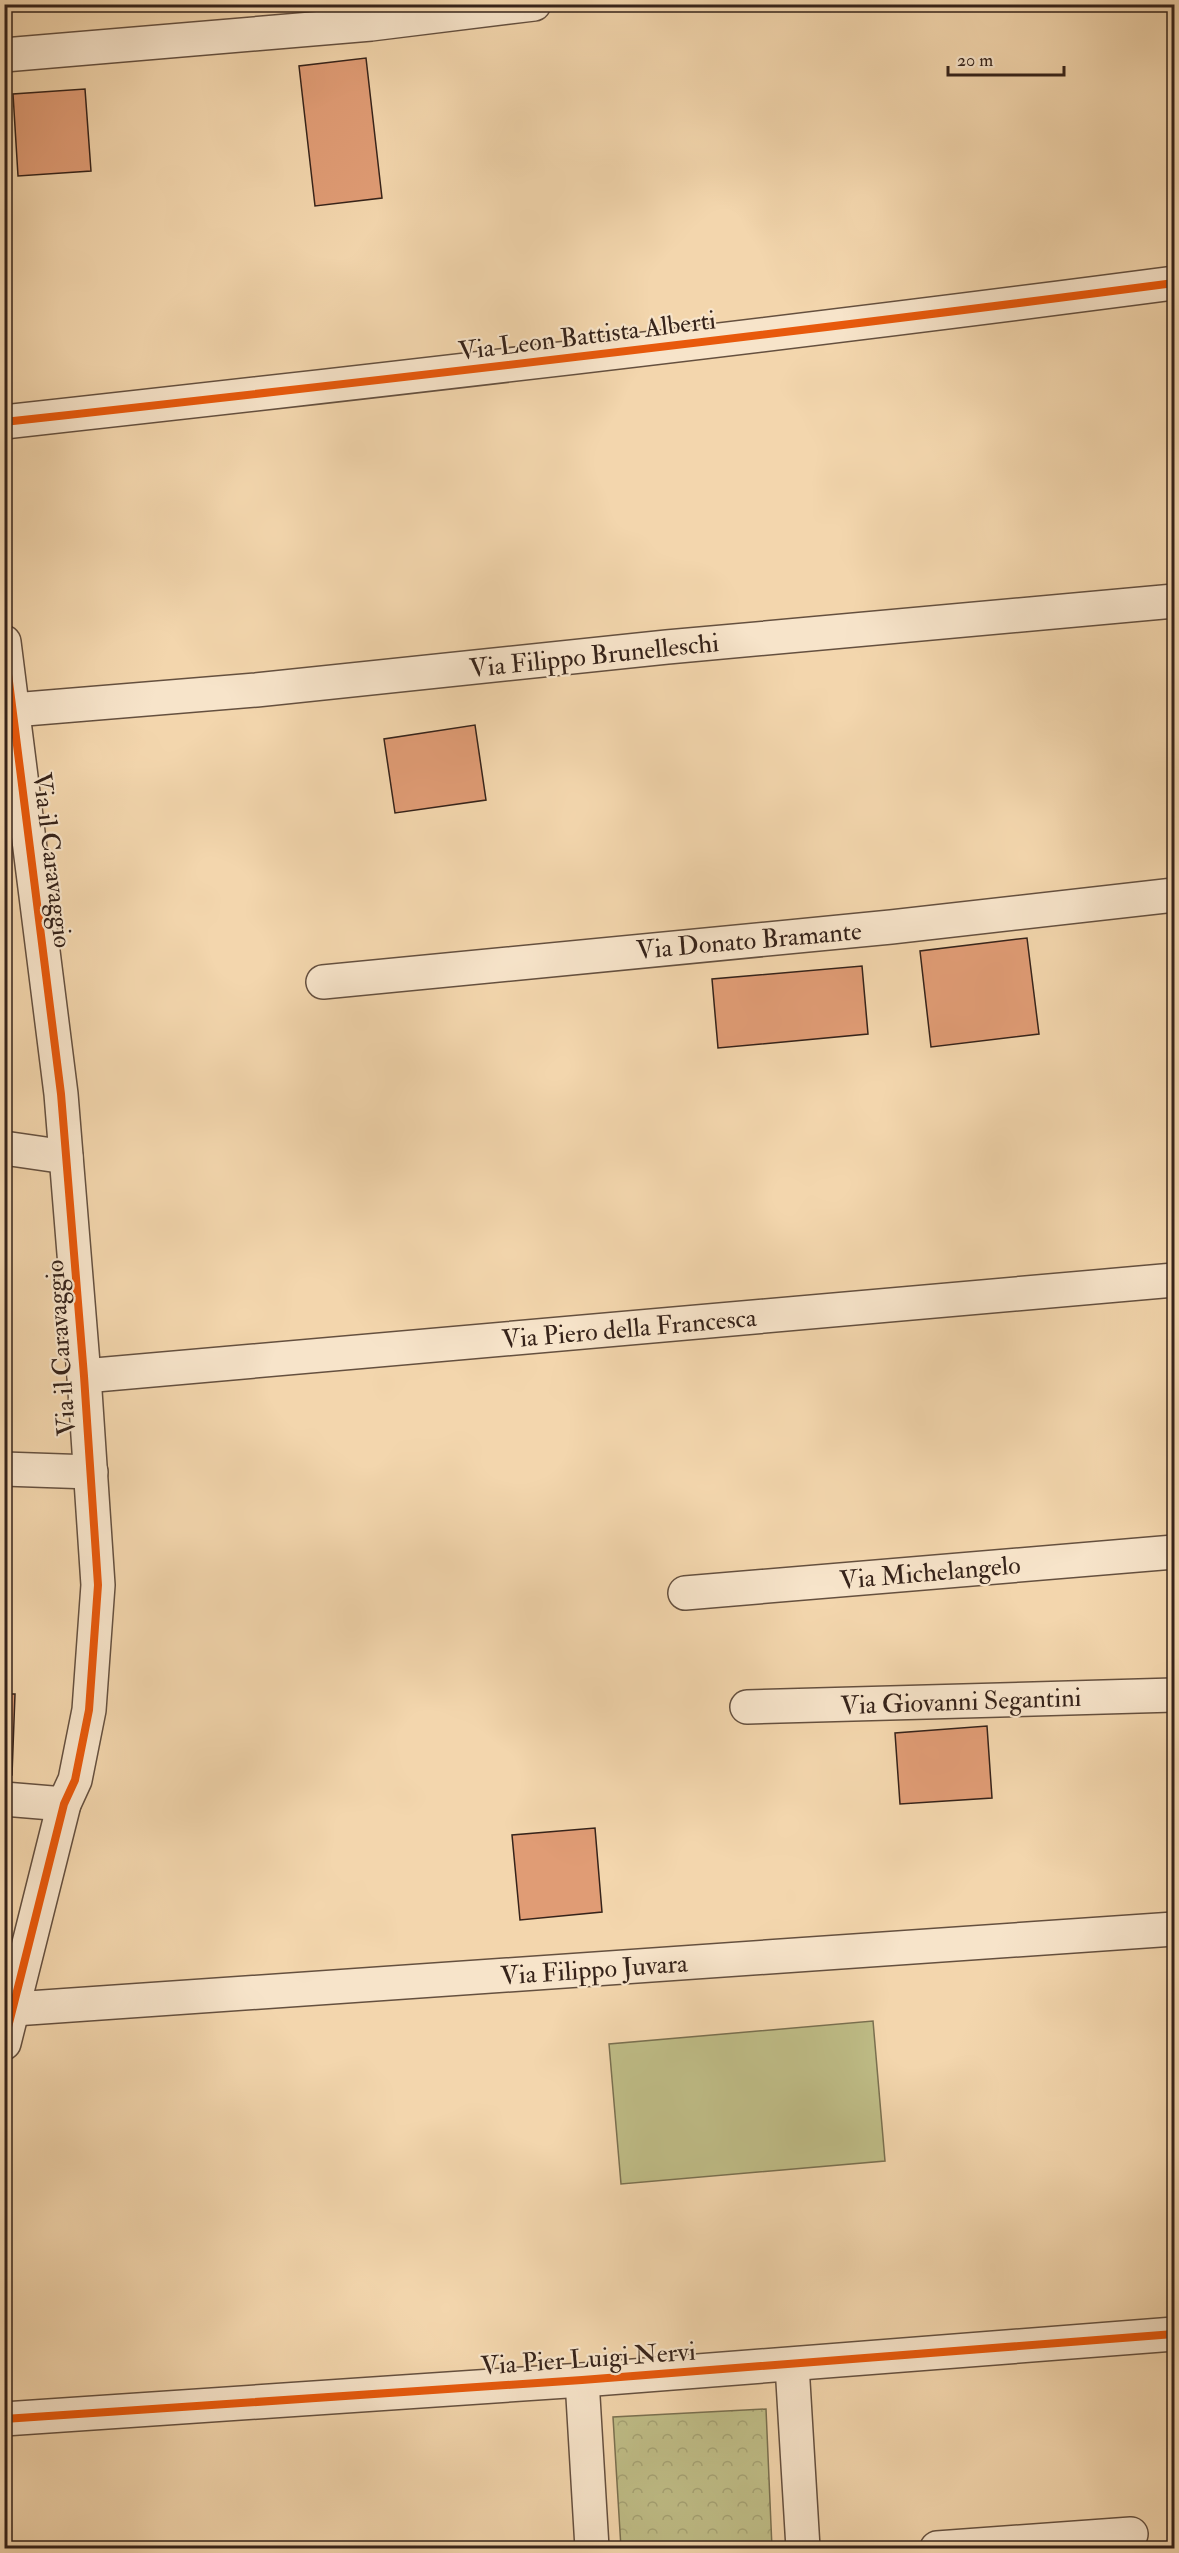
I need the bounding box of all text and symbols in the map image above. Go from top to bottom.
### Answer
scale bar [948,39,1064,77]
text: 20 m [957,49,993,72]
street label: Via Leon Battista Alberti [457,304,718,368]
street label: Via Filippo Brunelleschi [468,627,721,686]
street label: Via il Caravaggio [25,770,79,950]
street label: Via Donato Bramante [635,915,863,967]
street label: Via il Caravaggio [39,1259,83,1437]
street label: Via Piero della Francesca [500,1302,758,1356]
street label: Via Michelangelo [838,1549,1022,1597]
street label: Via Giovanni Segantini [840,1682,1082,1722]
street label: Via Filippo Juvara [499,1947,689,1994]
street label: Via Pier Luigi Nervi [480,2336,697,2382]

